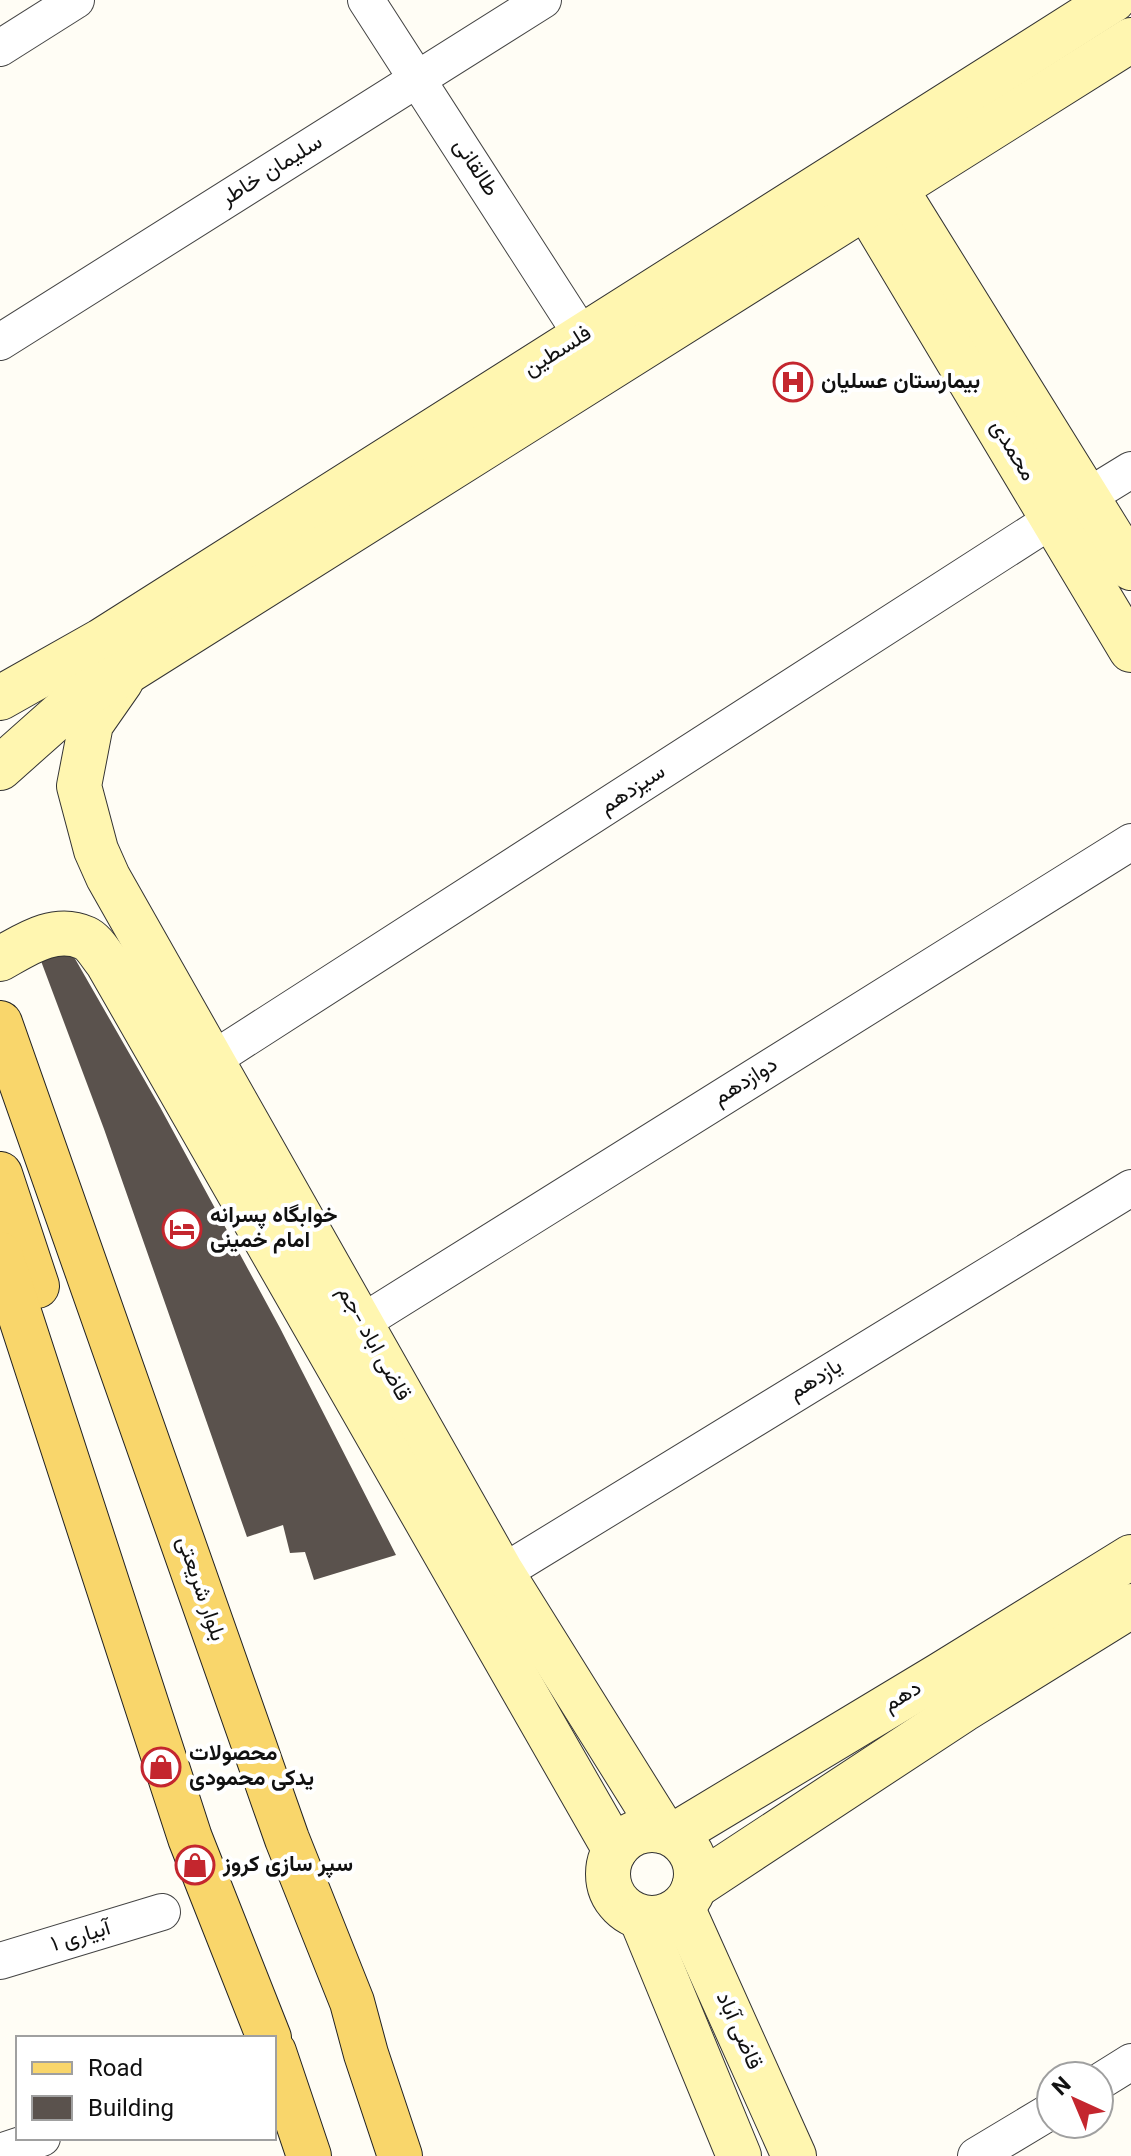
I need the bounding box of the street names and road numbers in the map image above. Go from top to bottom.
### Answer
street label: سلیمان خاطر [213,126,330,217]
street label: طالقانی [443,132,507,204]
street label: فلسطین [517,317,599,387]
street label: محمدی [980,413,1044,489]
street label: سیزدهم [593,756,673,824]
street label: دوازدهم [707,1048,785,1116]
street label: قاضی اباد -جم [327,1280,419,1408]
street label: یازدهم [782,1350,850,1410]
street label: بلوار شریعتی [166,1532,234,1646]
street label: دهم [877,1672,929,1722]
street label: آبیاری ۱ [47,1911,117,1963]
street label: قاضی آباد [705,1986,771,2076]

